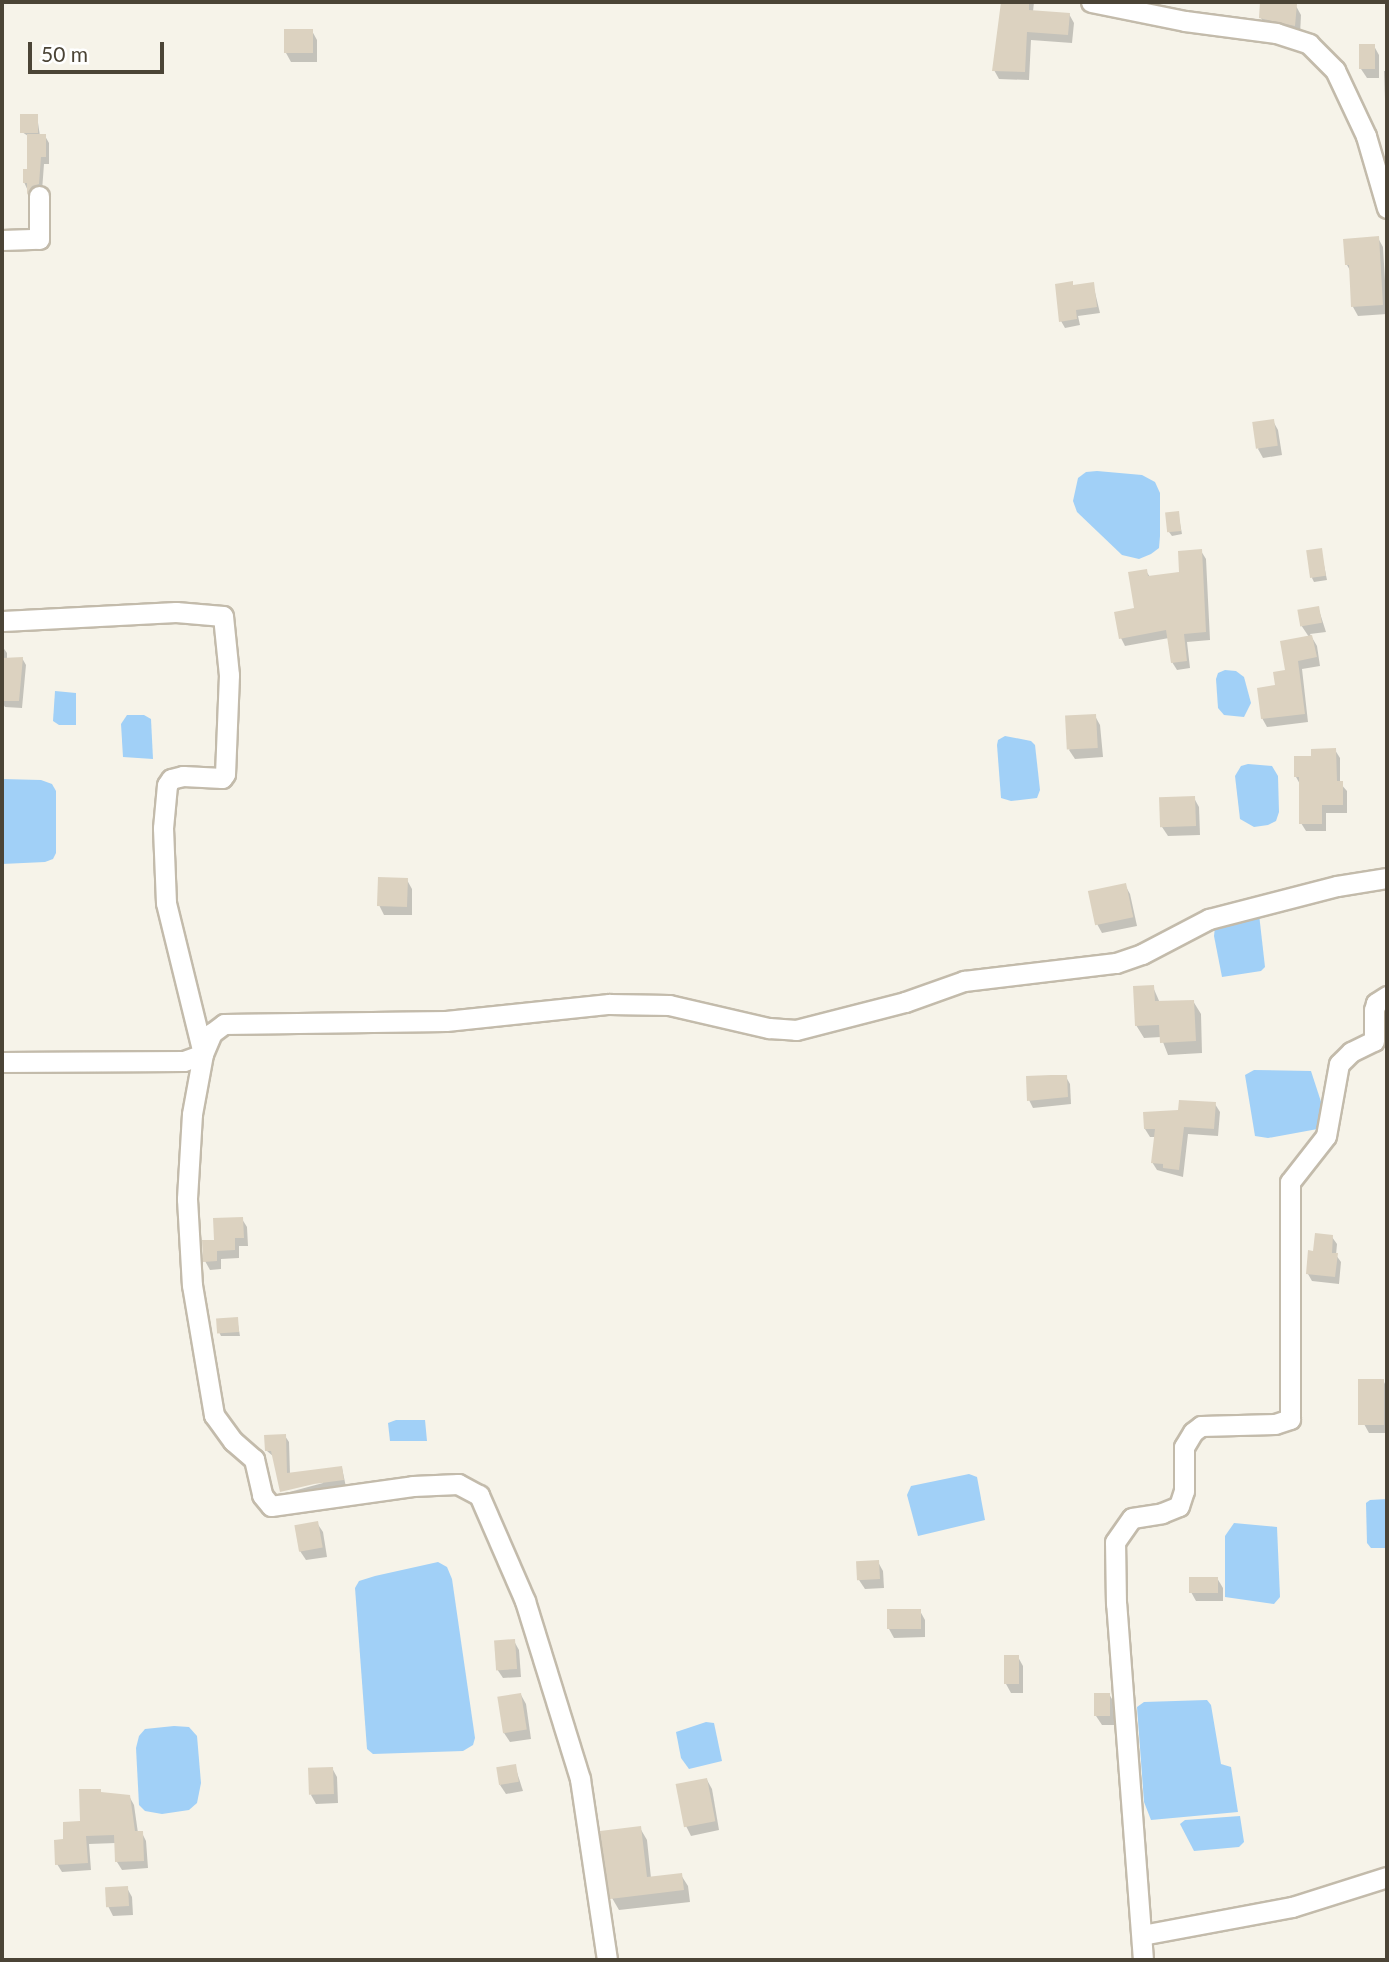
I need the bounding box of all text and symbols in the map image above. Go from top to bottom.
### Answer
scale bar [32,28,168,72]
text: 50 m [41,41,88,66]

